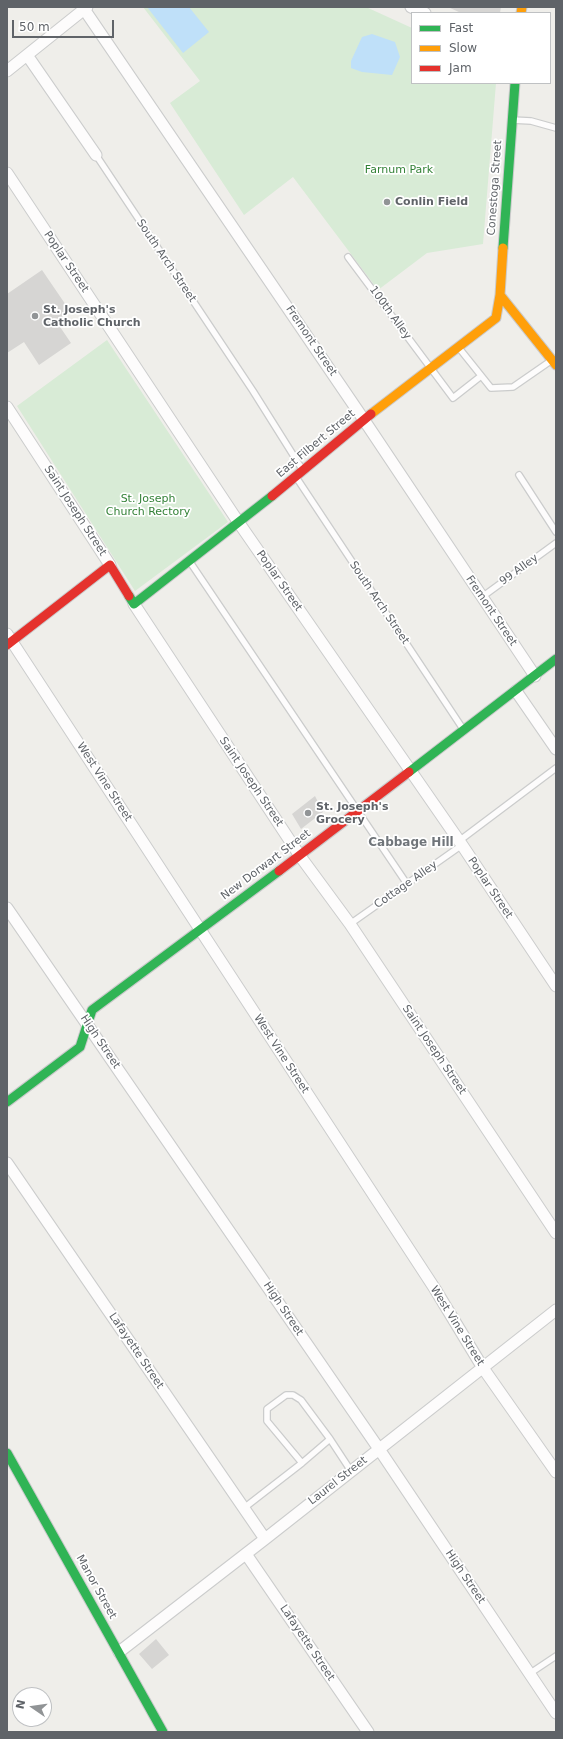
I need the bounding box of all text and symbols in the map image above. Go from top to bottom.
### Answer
scale bar [14,12,116,38]
legend [411,12,551,84]
text: 50 m [19,20,50,34]
text: Fast [449,21,473,35]
text: Slow [449,41,477,55]
text: Jam [449,61,472,75]
street label: Conestoga Street [485,140,505,236]
park label: Farnum Park [365,163,433,177]
place label: Conlin Field [395,195,468,209]
marker: Conlin Field [382,197,392,207]
street label: South Arch Street [133,217,199,305]
street label: Poplar Street [41,229,91,295]
street label: 100th Alley [366,284,414,342]
place label: St. Joseph's Catholic Church [43,303,141,329]
street label: Fremont Street [283,303,339,379]
marker: St. Joseph's Catholic Church [30,311,40,321]
street label: East Filbert Street [274,407,358,481]
street label: Saint Joseph Street [41,463,109,559]
park label: St. Joseph Church Rectory [106,492,190,518]
street label: Poplar Street [253,548,305,614]
street label: 99 Alley [497,552,541,588]
street label: South Arch Street [346,559,412,647]
street label: Fremont Street [463,573,519,649]
street label: Saint Joseph Street [216,735,286,829]
street label: West Vine Street [74,740,134,824]
place label: St. Joseph's Grocery [316,800,388,826]
marker: St. Joseph's Grocery [303,808,313,818]
street label: New Dorwart Street [219,827,313,903]
district label: Cabbage Hill [368,836,454,850]
street label: Poplar Street [465,855,515,921]
street label: Cottage Alley [372,858,440,912]
street label: Saint Joseph Street [399,1003,469,1097]
street label: West Vine Street [251,1012,311,1096]
street label: High Street [77,1013,123,1071]
street label: High Street [260,1280,306,1338]
street label: West Vine Street [427,1284,487,1368]
street label: Lafayette Street [106,1310,166,1392]
street label: Laurel Street [306,1454,370,1508]
street label: High Street [442,1548,488,1606]
street label: Manor Street [73,1553,119,1621]
street label: Lafayette Street [277,1602,337,1684]
north arrow [12,1687,52,1727]
text: N [13,1698,28,1710]

